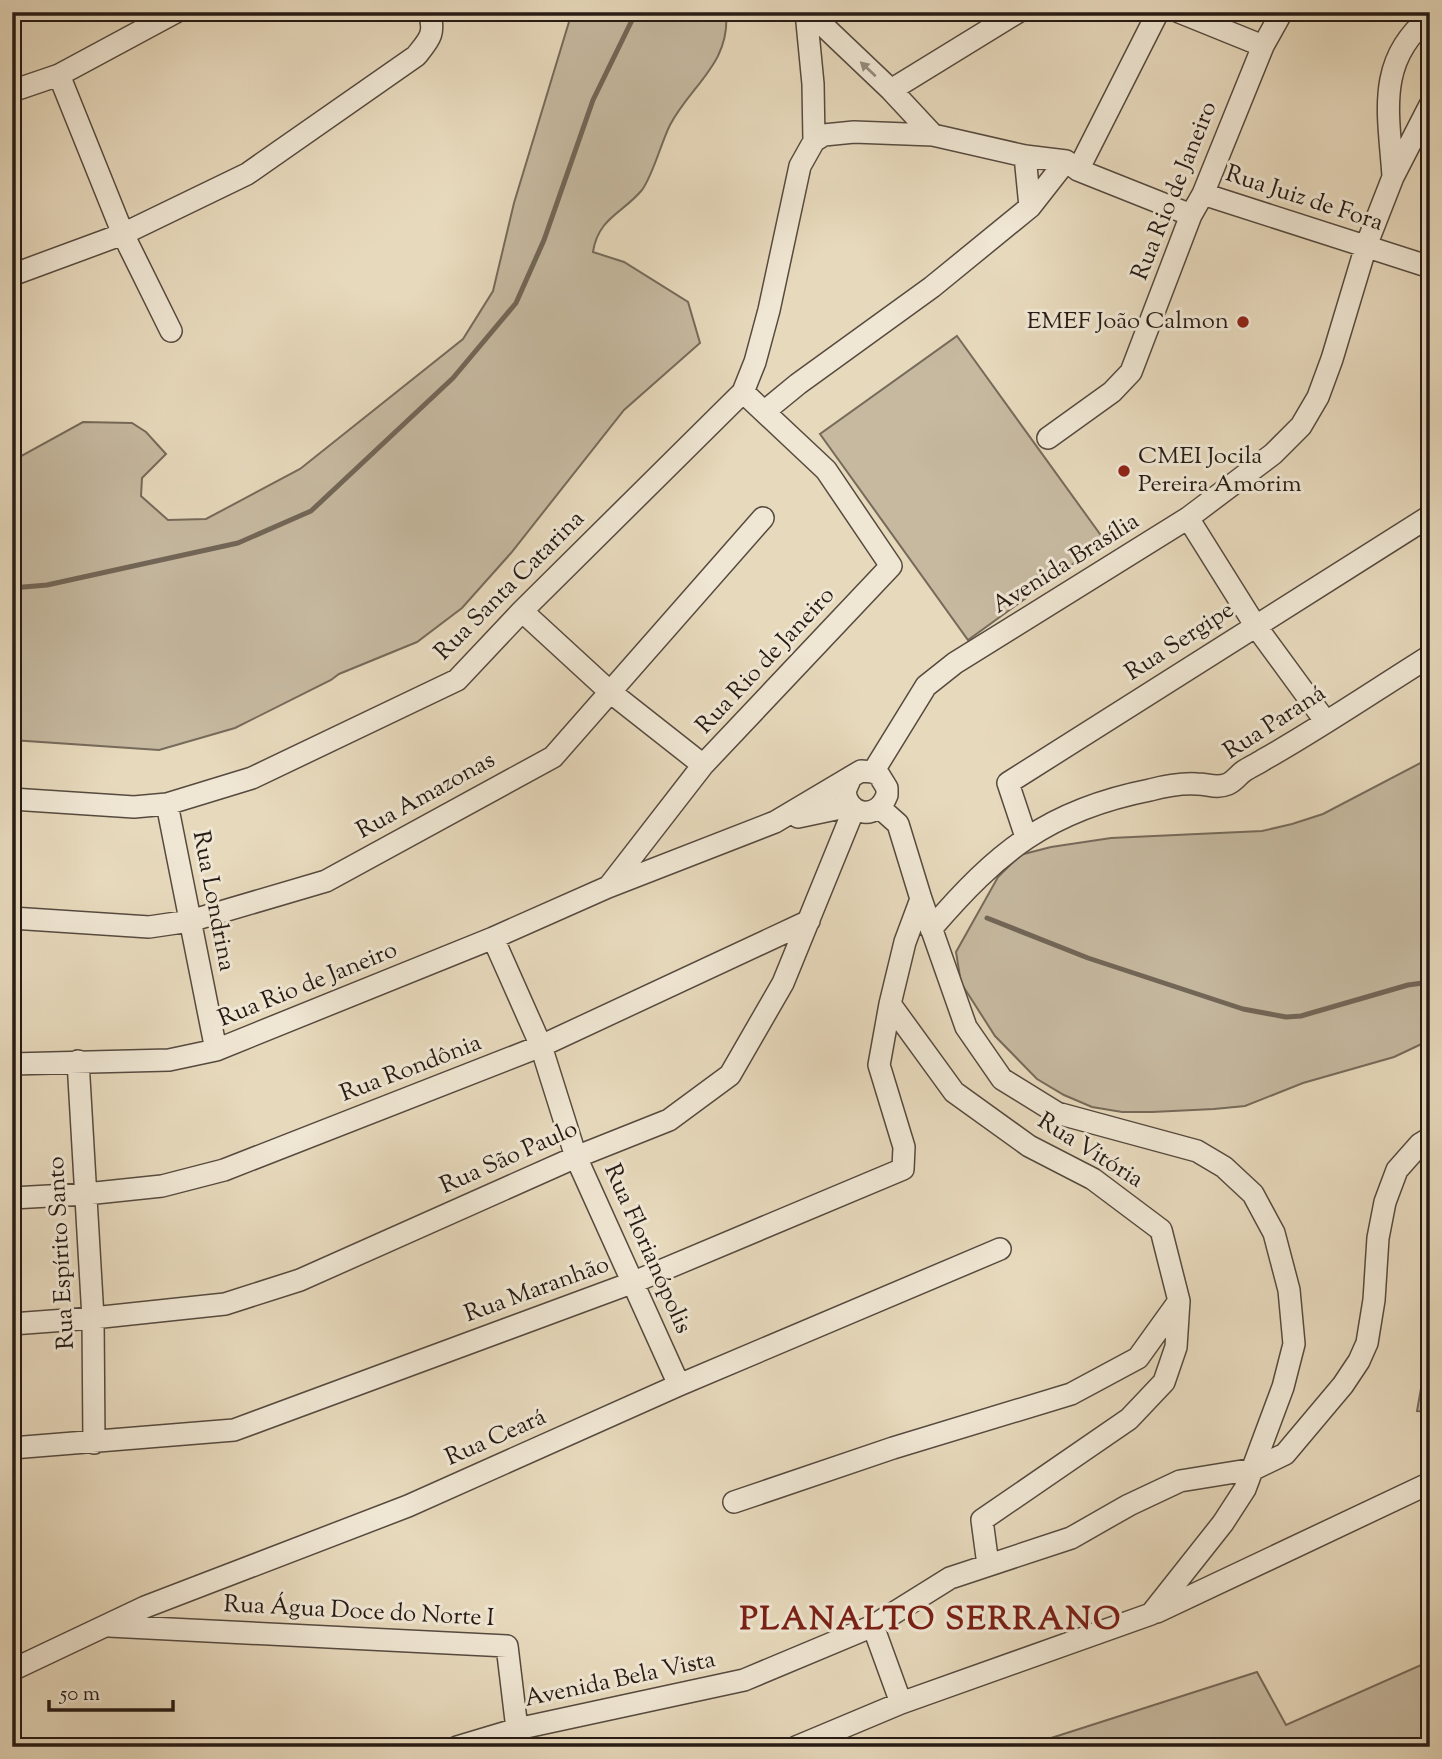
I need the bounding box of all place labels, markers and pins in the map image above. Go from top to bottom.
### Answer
place label: EMEF João Calmon [1027,305,1229,339]
marker: EMEF João Calmon [1235,314,1251,330]
place label: CMEI Jocila Pereira Amorim [1138,440,1302,502]
marker: CMEI Jocila Pereira Amorim [1116,463,1132,479]

